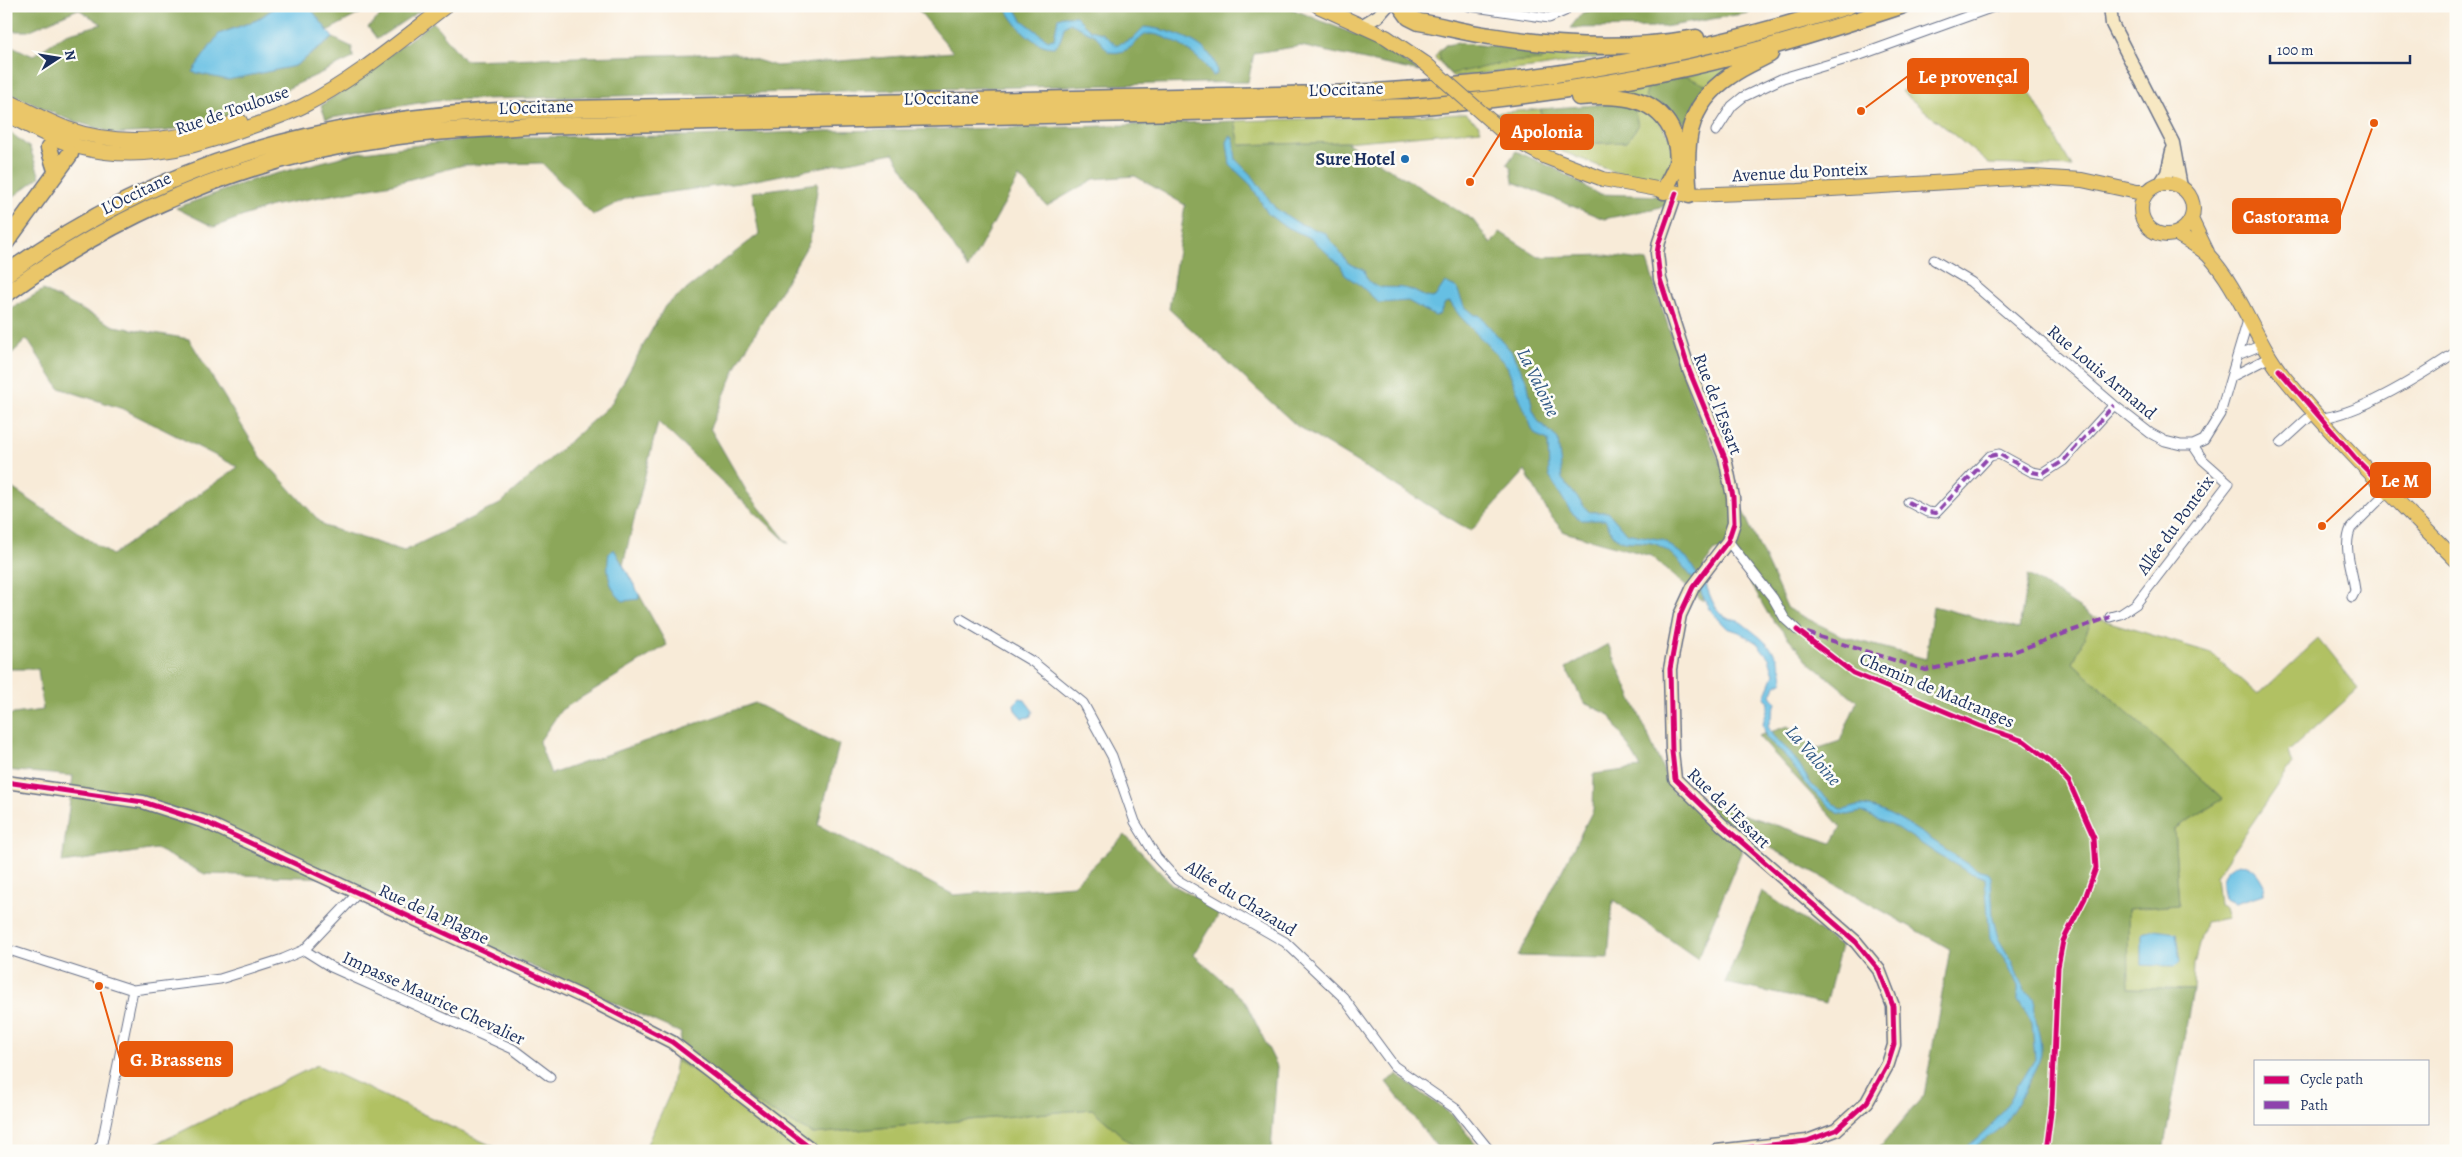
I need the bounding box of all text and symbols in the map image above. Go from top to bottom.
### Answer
north arrow [32,32,82,82]
scale bar [2270,32,2410,64]
text: 100 m [2277,40,2314,60]
text: N [60,48,81,62]
callout: Le provençal [1908,59,2028,93]
text: Le provençal [1918,64,2018,90]
street label: L'Occitane [1308,76,1384,102]
street label: Rue de Toulouse [172,79,292,141]
street label: L'Occitane [903,85,979,111]
street label: L'Occitane [498,94,574,120]
callout: Apolonia [1501,115,1593,149]
text: Apolonia [1510,119,1584,145]
place label: Sure Hotel [1315,147,1395,171]
marker: Sure Hotel [1399,153,1411,165]
street label: Avenue du Ponteix [1731,156,1869,188]
street label: L'Occitane [97,166,175,220]
callout: Castorama [2233,199,2340,233]
text: Castorama [2243,204,2330,230]
street label: Rue Louis Armand [2042,319,2162,425]
water label: La Valoine [1510,344,1566,421]
street label: Rue de l'Essart [1688,350,1748,458]
callout: Le M [2371,463,2430,497]
text: Le M [2381,468,2419,494]
street label: Allée du Ponteix [2130,470,2219,580]
street label: Chemin de Madranges [1856,646,2018,734]
water label: La Valoine [1779,719,1847,792]
street label: Rue de l'Essart [1682,762,1776,854]
street label: Allée du Chazaud [1180,854,1301,942]
street label: Rue de la Plagne [375,878,493,950]
street label: Impasse Maurice Chevalier [339,945,529,1051]
callout: G. Brassens [120,1042,232,1076]
text: G. Brassens [130,1047,222,1073]
legend [2254,1060,2430,1124]
text: Cycle path [2300,1069,2363,1089]
text: Path [2300,1095,2328,1115]

